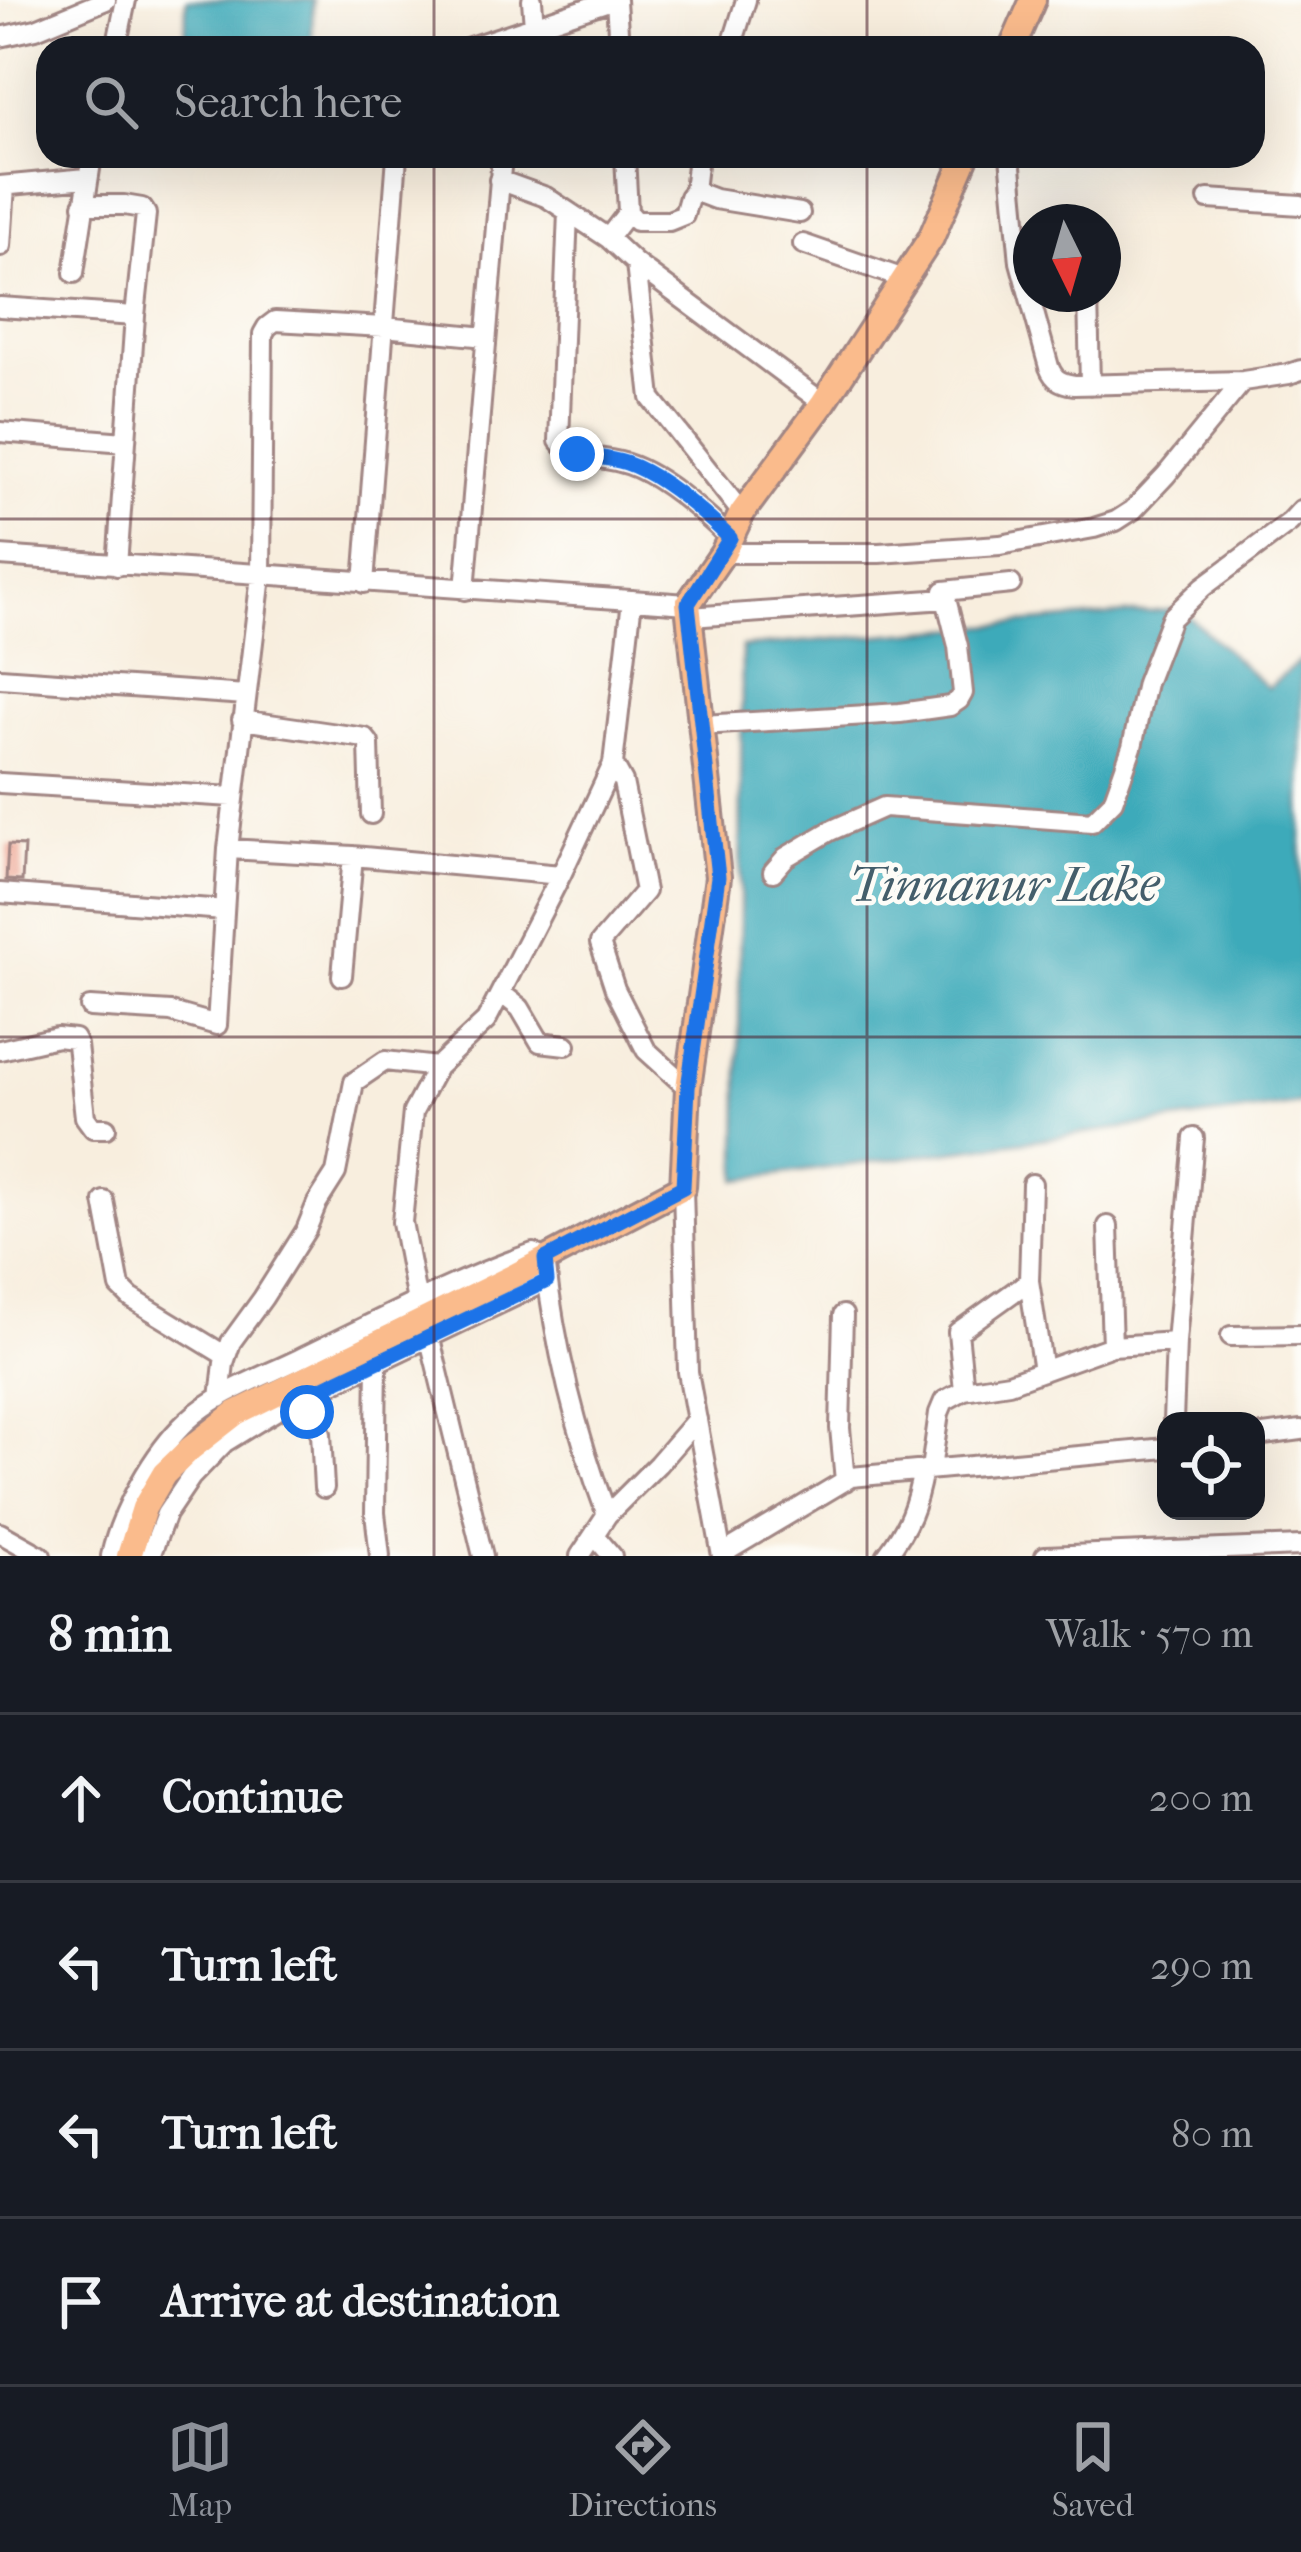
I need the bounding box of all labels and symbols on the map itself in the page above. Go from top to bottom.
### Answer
north arrow [1013,204,1121,312]
route end [550,427,604,481]
water label: Tinnanur Lake [849,857,1161,913]
route start [280,1385,334,1439]

